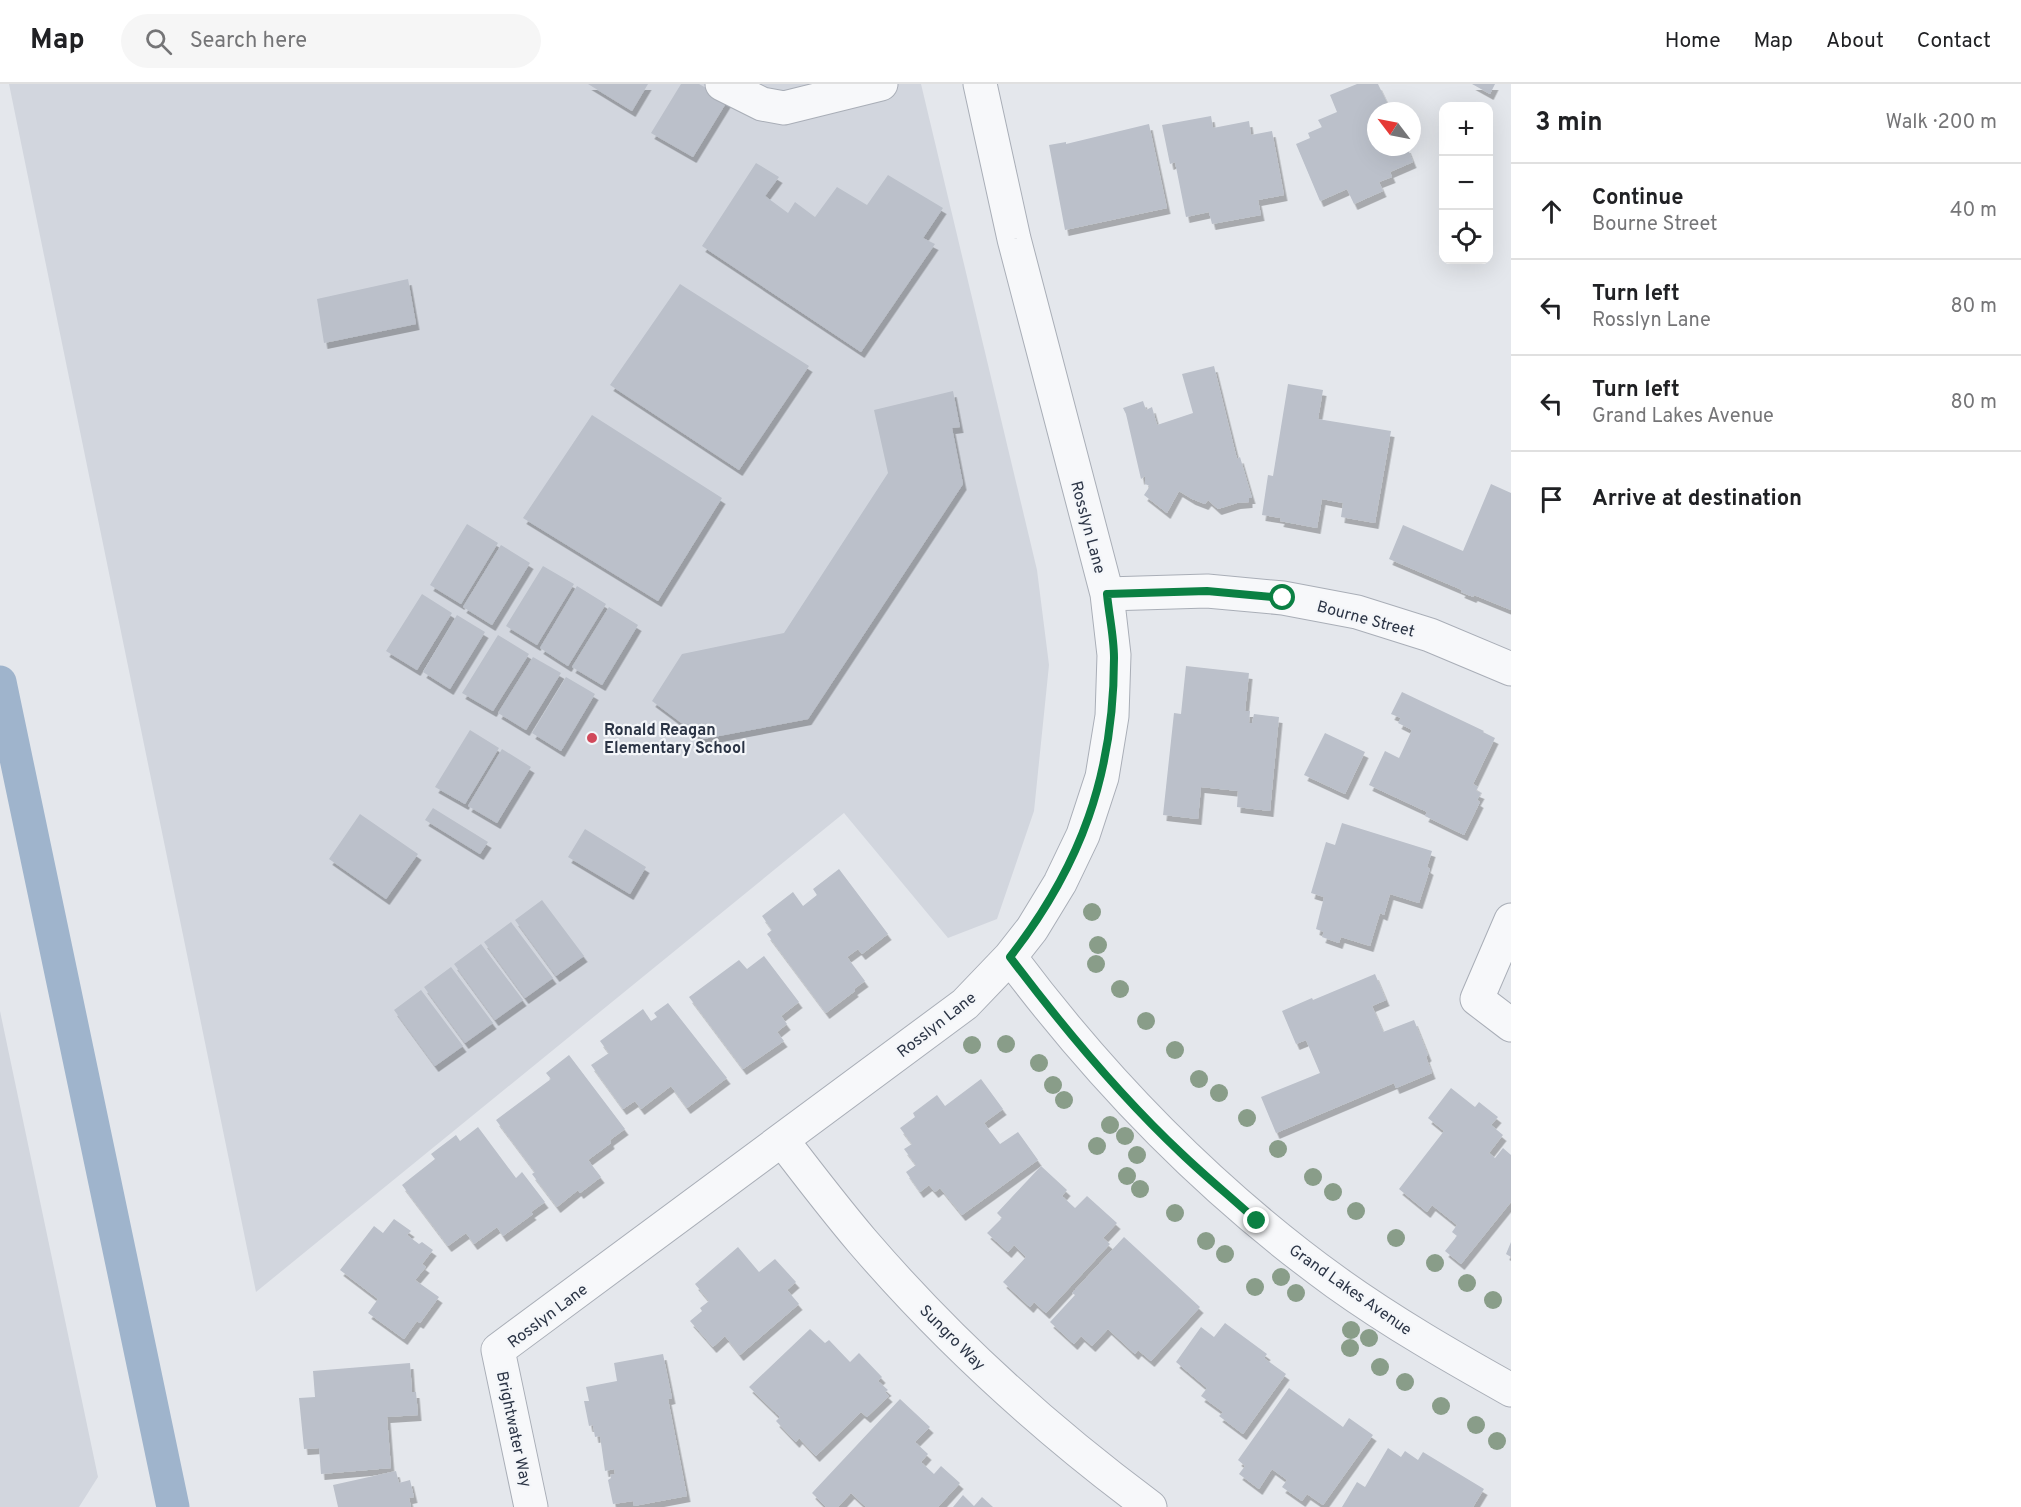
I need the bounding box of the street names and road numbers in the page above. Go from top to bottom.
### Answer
street label: Rosslyn Lane [1065,479,1109,576]
street label: Bourne Street [1314,597,1417,643]
street label: Rosslyn Lane [894,988,981,1063]
street label: Grand Lakes Avenue [1285,1241,1415,1341]
street label: Rosslyn Lane [504,1280,592,1353]
street label: Sungro Way [914,1301,989,1376]
street label: Brightwater Way [491,1370,535,1489]

